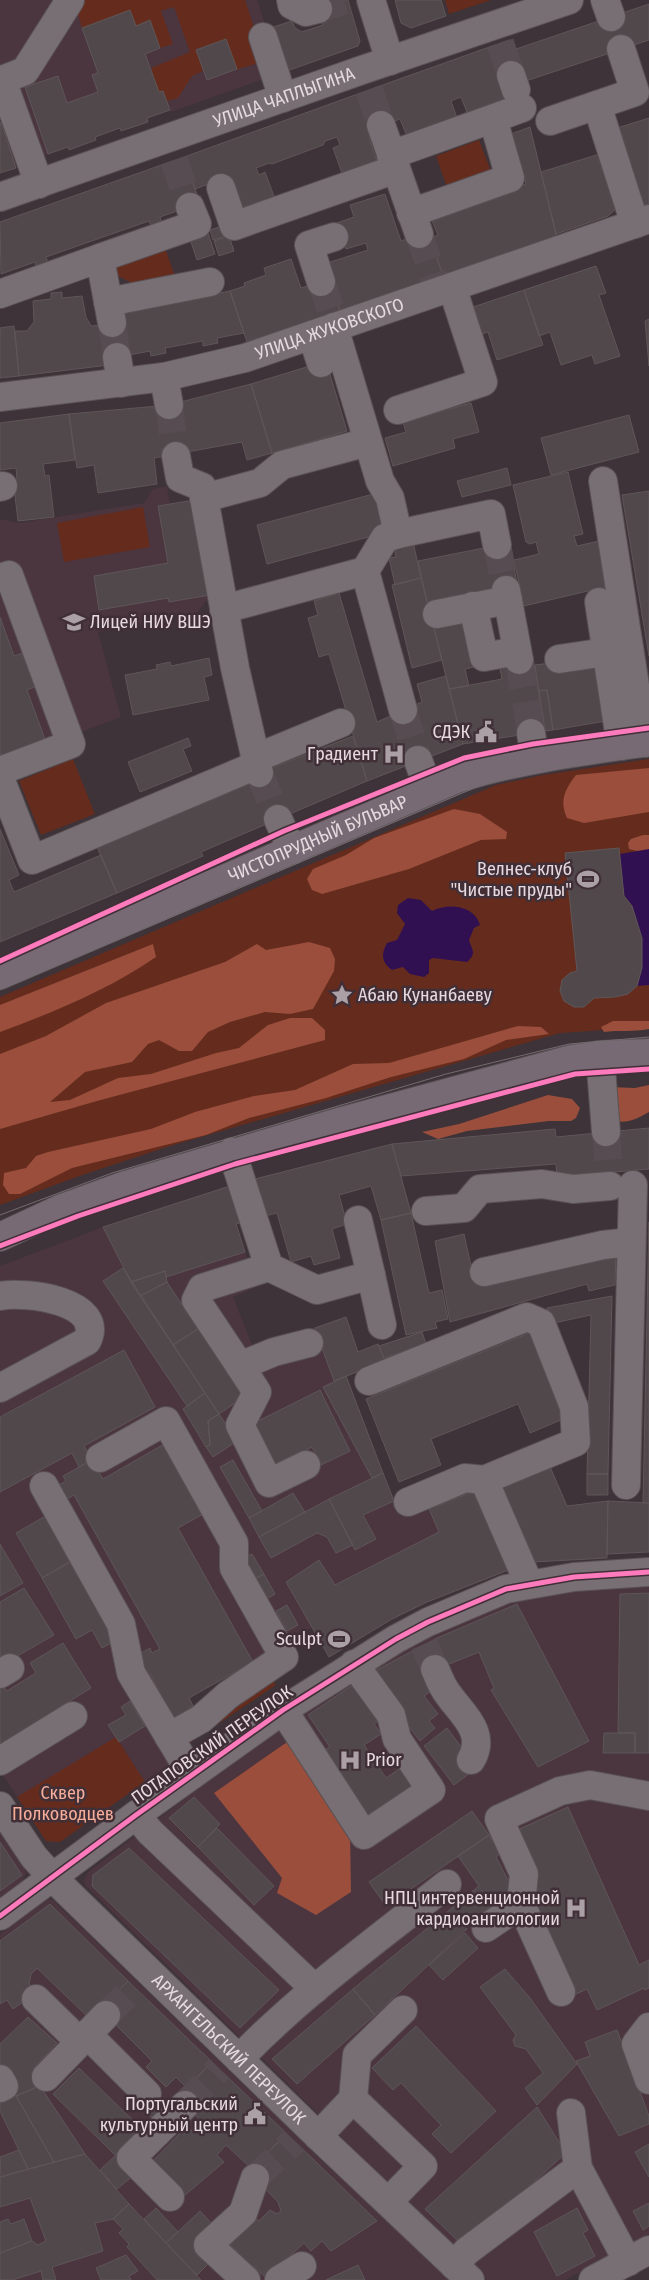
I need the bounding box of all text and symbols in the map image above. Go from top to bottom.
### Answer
street label: УЛИЦА ЧАПЛЫГИНА [210,62,358,133]
street label: УЛИЦА ЖУКОВСКОГО [252,293,407,365]
school or university icon: Лицей НИУ ВШЭ [61,609,87,635]
place label: Лицей НИУ ВШЭ [90,611,211,633]
public building icon: СДЭК [473,719,499,745]
place label: СДЭК [433,721,470,743]
hospital icon: Градиент [381,741,407,767]
place label: Градиент [307,743,379,765]
street label: ЧИСТОПРУДНЫЙ БУЛЬВАР [225,790,411,887]
place label: Велнес-клуб "Чистые пруды" [450,858,572,901]
sports icon: Велнес-клуб "Чистые пруды" [575,866,601,892]
place icon: Абаю Кунанбаеву [329,982,355,1008]
place label: Абаю Кунанбаеву [358,984,492,1006]
sports icon: Sculpt [326,1626,352,1652]
place label: Sculpt [276,1628,322,1650]
street label: ПОТАПОВСКИЙ ПЕРЕУЛОК [127,1681,297,1809]
hospital icon: Prior [337,1747,363,1773]
place label: Prior [366,1749,402,1771]
park label: Сквер Полководцев [12,1782,114,1825]
place label: НПЦ интервенционной кардиоангиологии [384,1887,560,1930]
hospital icon: НПЦ интервенционной кардиоангиологии [563,1895,589,1921]
street label: АРХАНГЕЛЬСКИЙ ПЕРЕУЛОК [147,1969,311,2129]
place label: Португальский культурный центр [100,2093,238,2136]
public building icon: Португальский культурный центр [242,2101,268,2127]

